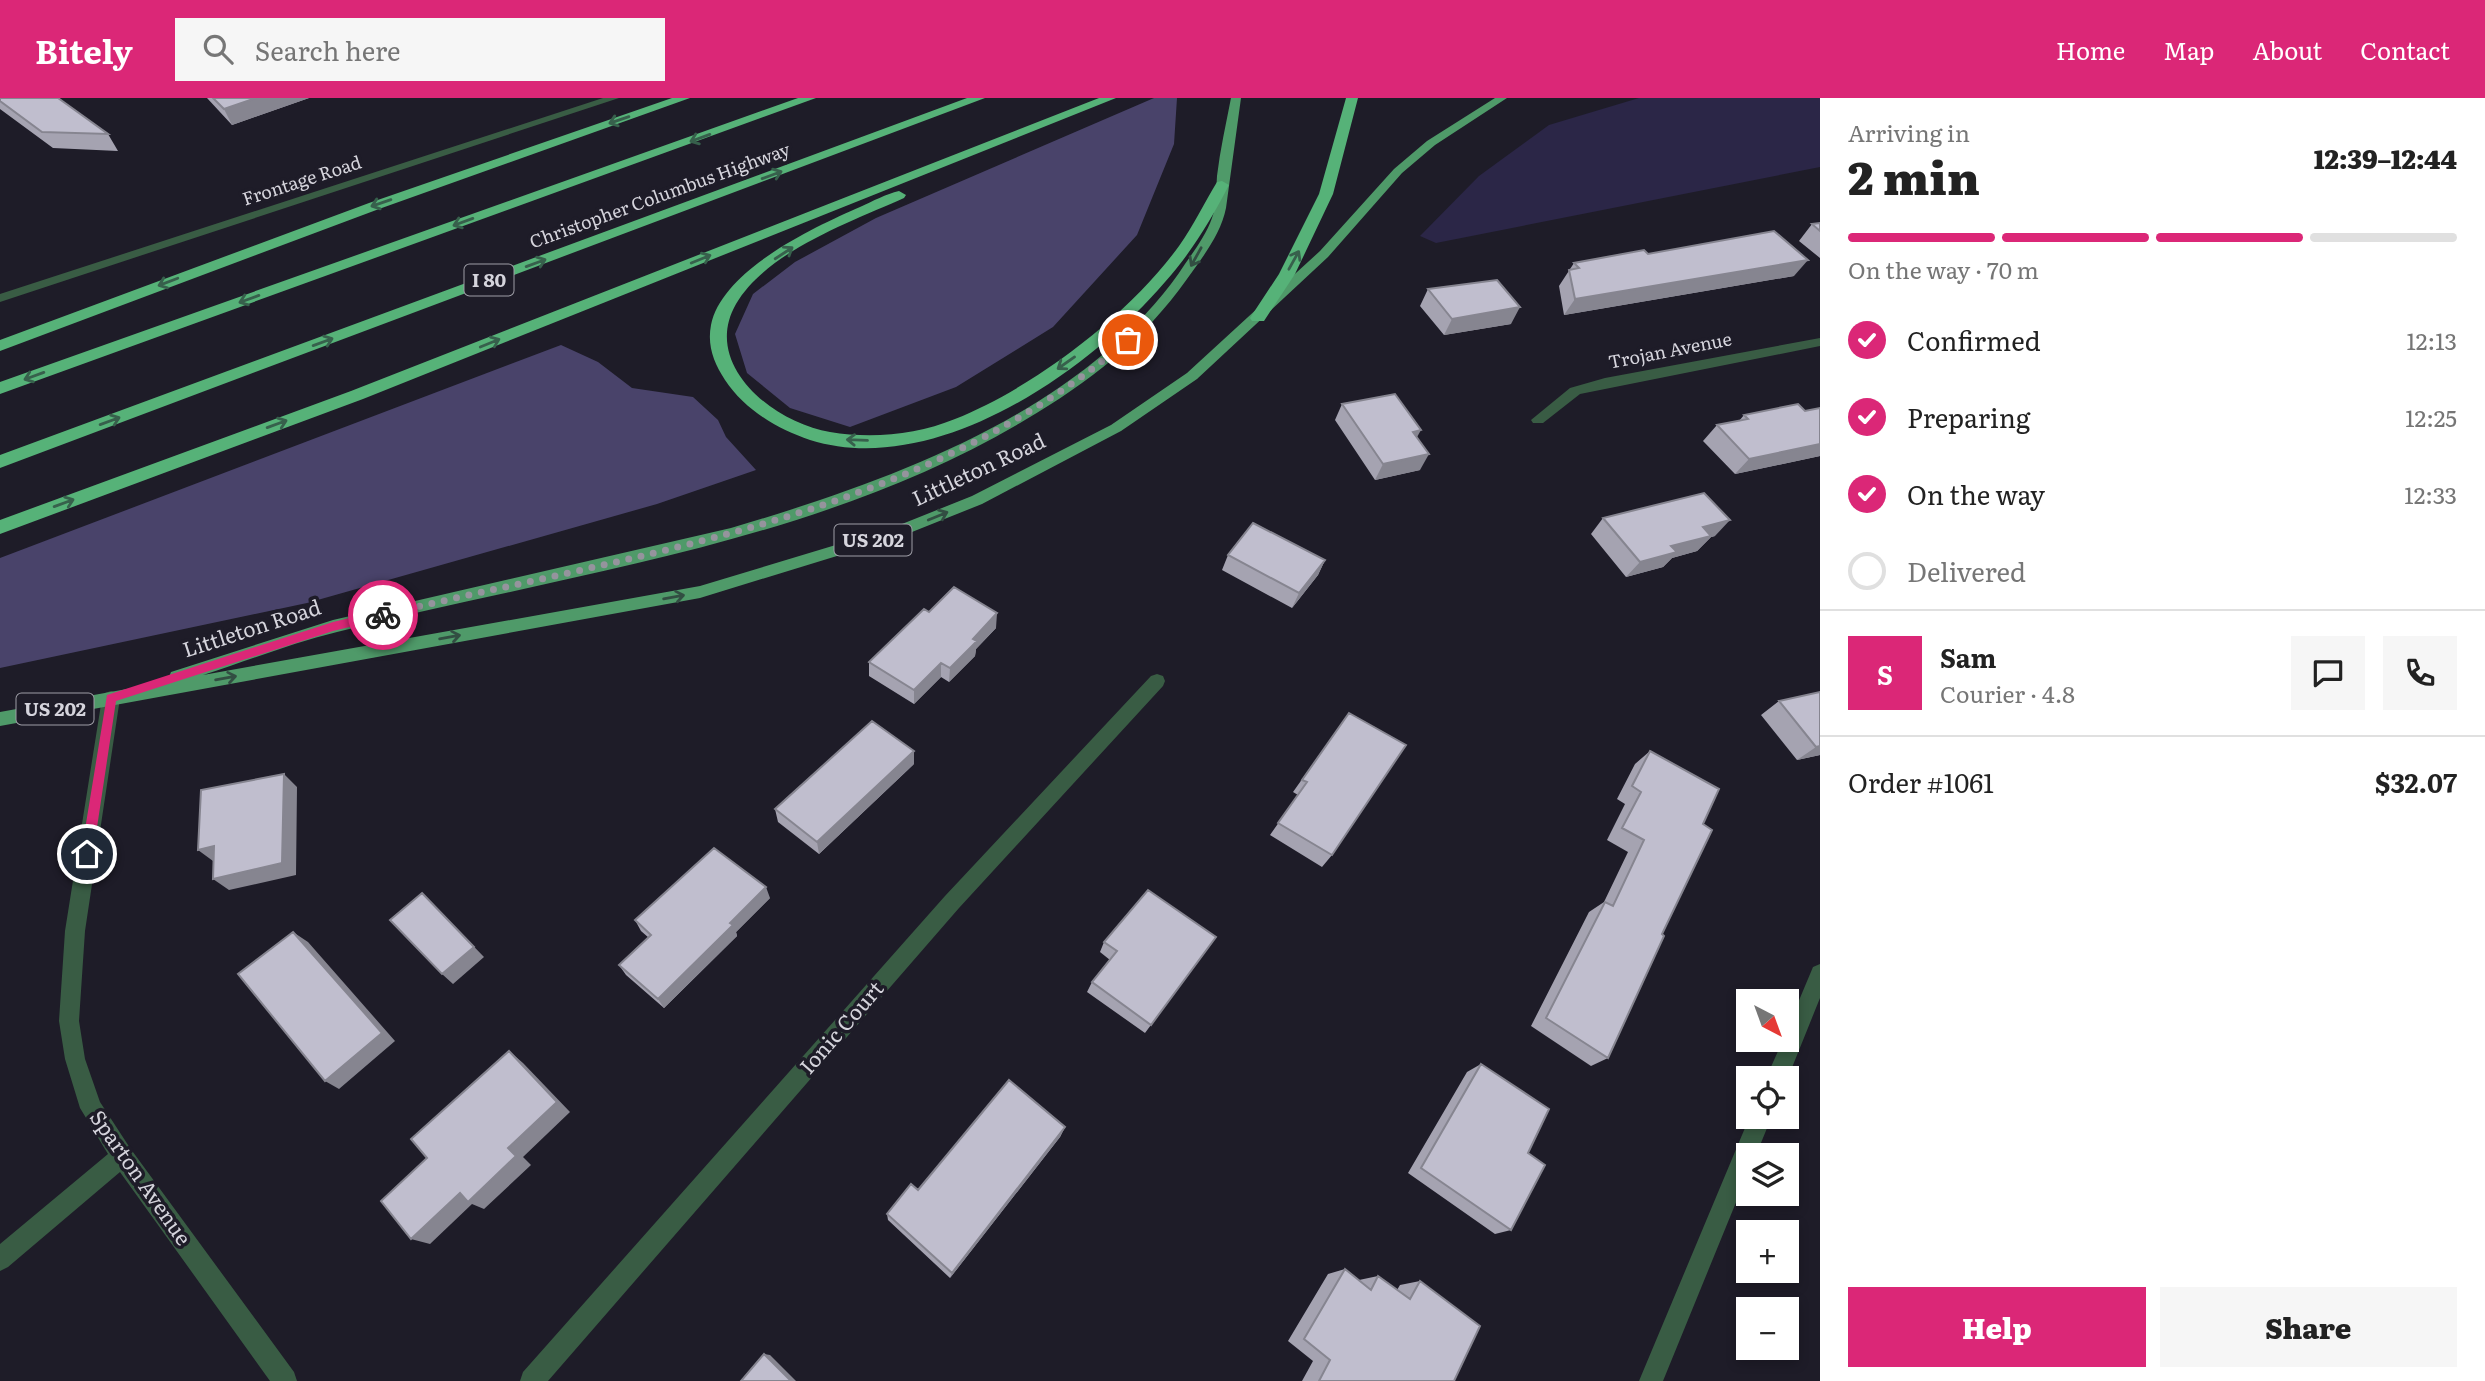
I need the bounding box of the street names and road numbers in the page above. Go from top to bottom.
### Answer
street label: Christopher Columbus Highway [525,135,794,254]
street label: Frontage Road [238,148,365,212]
road number: I 80 [464,264,514,296]
street label: Trojan Avenue [1606,324,1734,375]
street label: Littleton Road [906,423,1050,512]
road number: US 202 [834,524,912,556]
street label: Littleton Road [178,590,324,664]
road number: US 202 [16,694,94,724]
street label: Ionic Court [791,973,890,1080]
street label: Sparton Avenue [84,1103,200,1251]

